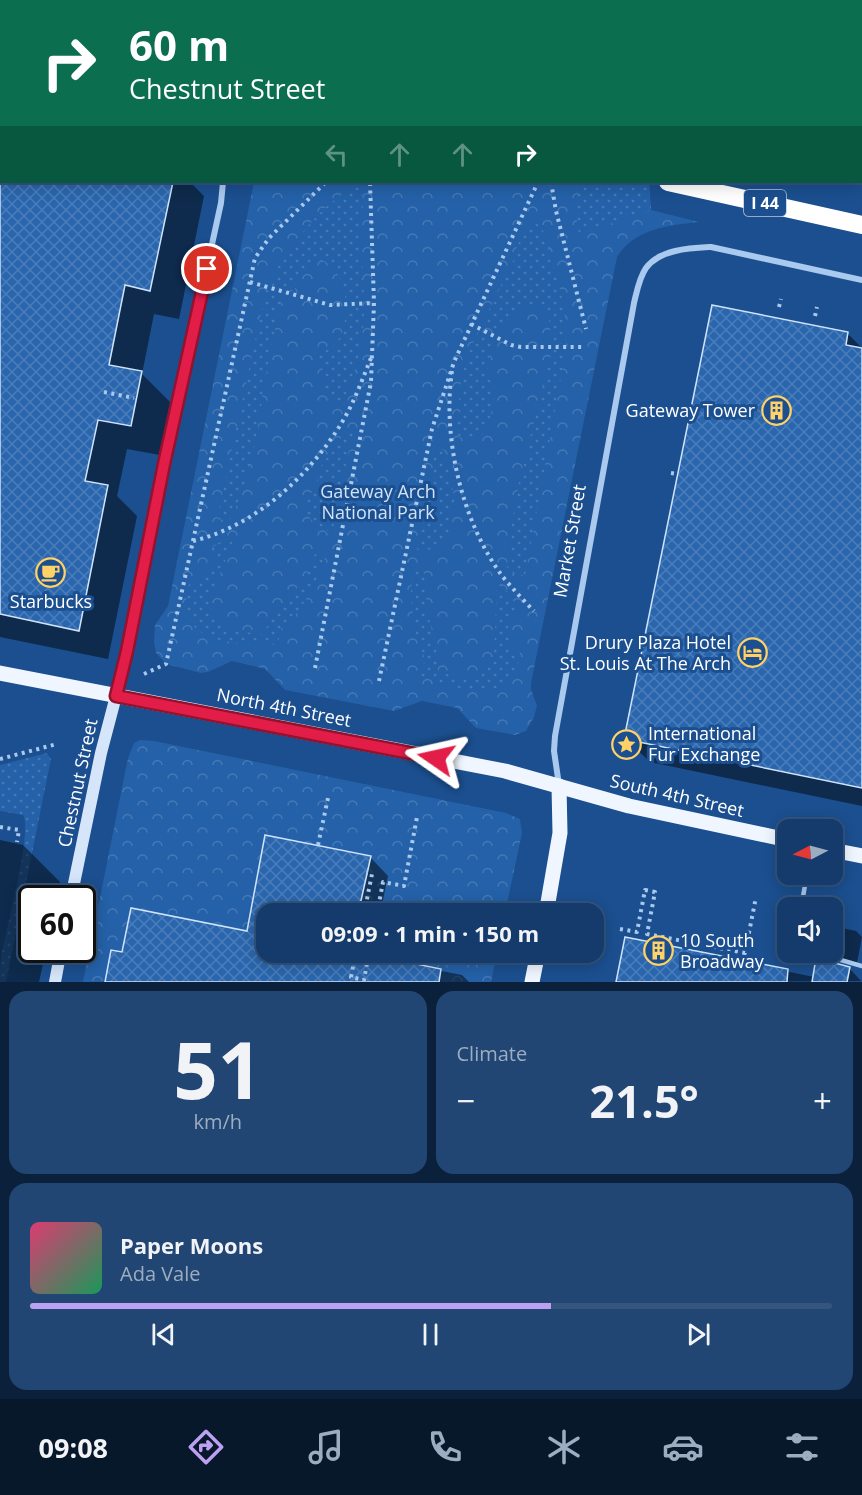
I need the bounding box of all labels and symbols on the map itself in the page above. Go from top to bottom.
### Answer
road number: I 44 [744,190,786,216]
pin [181,243,232,294]
building icon: Gateway Tower [760,395,792,427]
place label: Gateway Tower [626,398,756,422]
park label: Gateway Arch National Park [320,479,436,524]
street label: Market Street [547,482,591,599]
cafe icon: Starbucks [35,557,67,589]
place label: Starbucks [10,589,92,613]
place label: Drury Plaza Hotel St. Louis At The Arch [560,630,731,675]
hotel icon: Drury Plaza Hotel St. Louis At The Arch [736,637,768,669]
street label: North 4th Street [215,682,354,732]
street label: Chestnut Street [52,716,102,849]
place label: International Fur Exchange [648,721,760,766]
position arrow [404,726,468,790]
place icon: International Fur Exchange [611,728,643,760]
street label: South 4th Street [608,768,746,822]
north arrow [777,819,843,885]
speed limit sign: 60 [18,885,96,963]
place label: 10 South Broadway [680,928,765,973]
building icon: 10 South Broadway [643,935,675,967]

